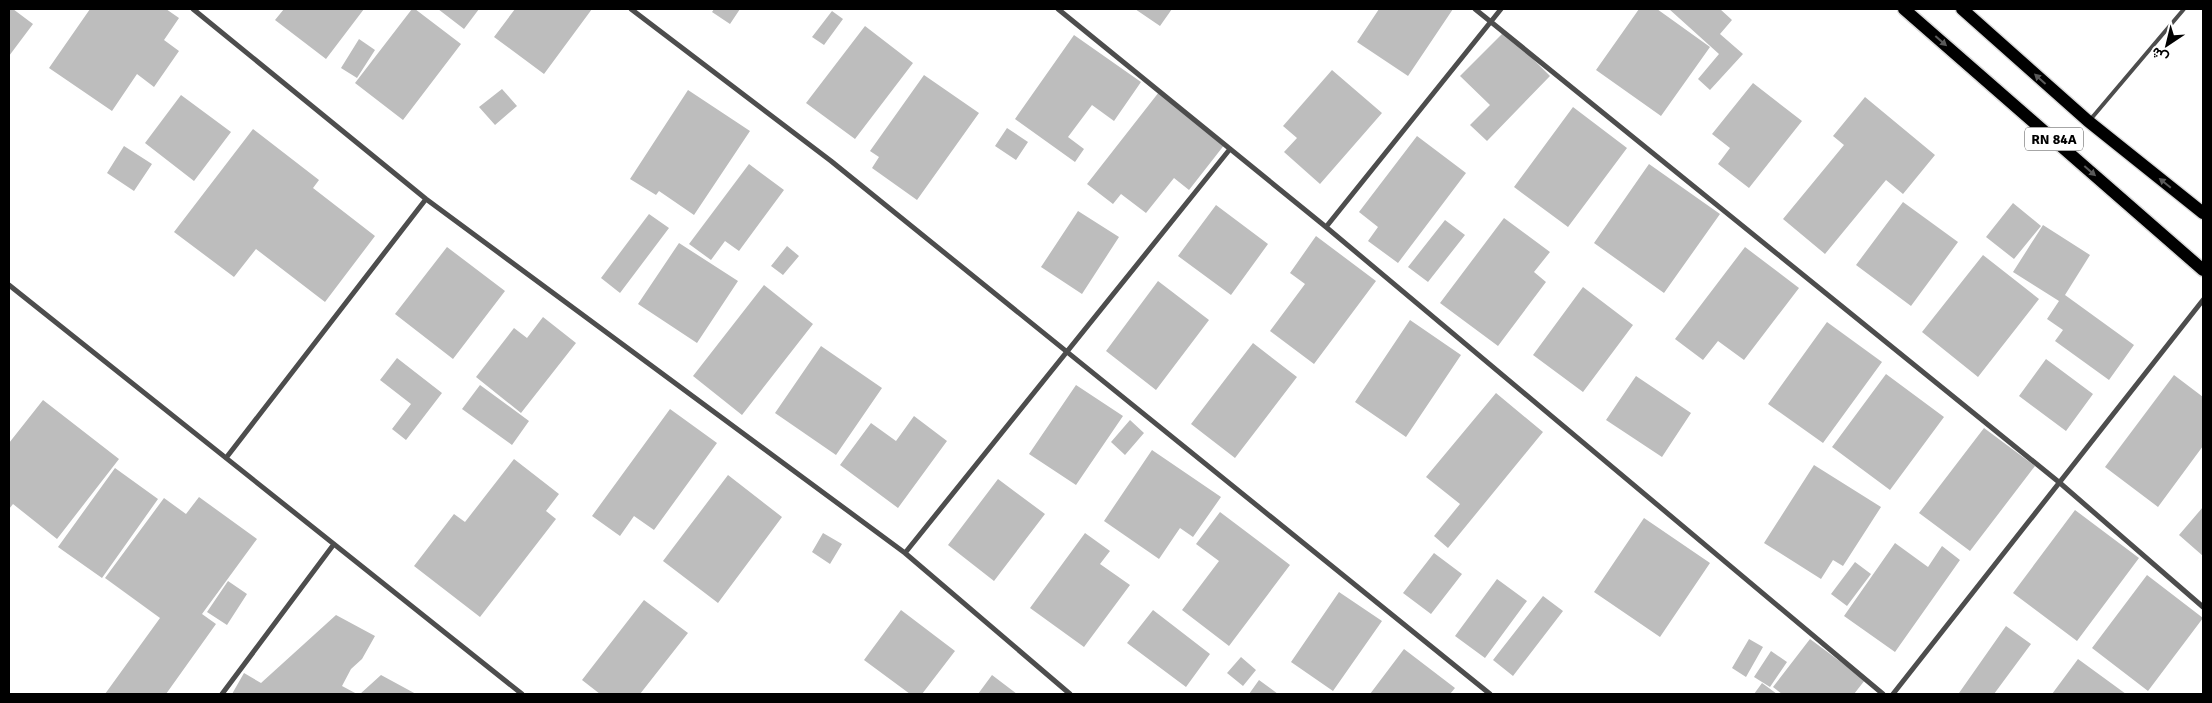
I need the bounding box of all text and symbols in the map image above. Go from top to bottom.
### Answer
north arrow [2142,20,2192,70]
one-way arrow [1934,35,1946,47]
text: ش [2148,43,2172,67]
one-way arrow [2035,73,2047,85]
road number: RN 84A [2025,128,2083,150]
one-way arrow [2083,165,2095,177]
one-way arrow [2159,177,2172,188]

